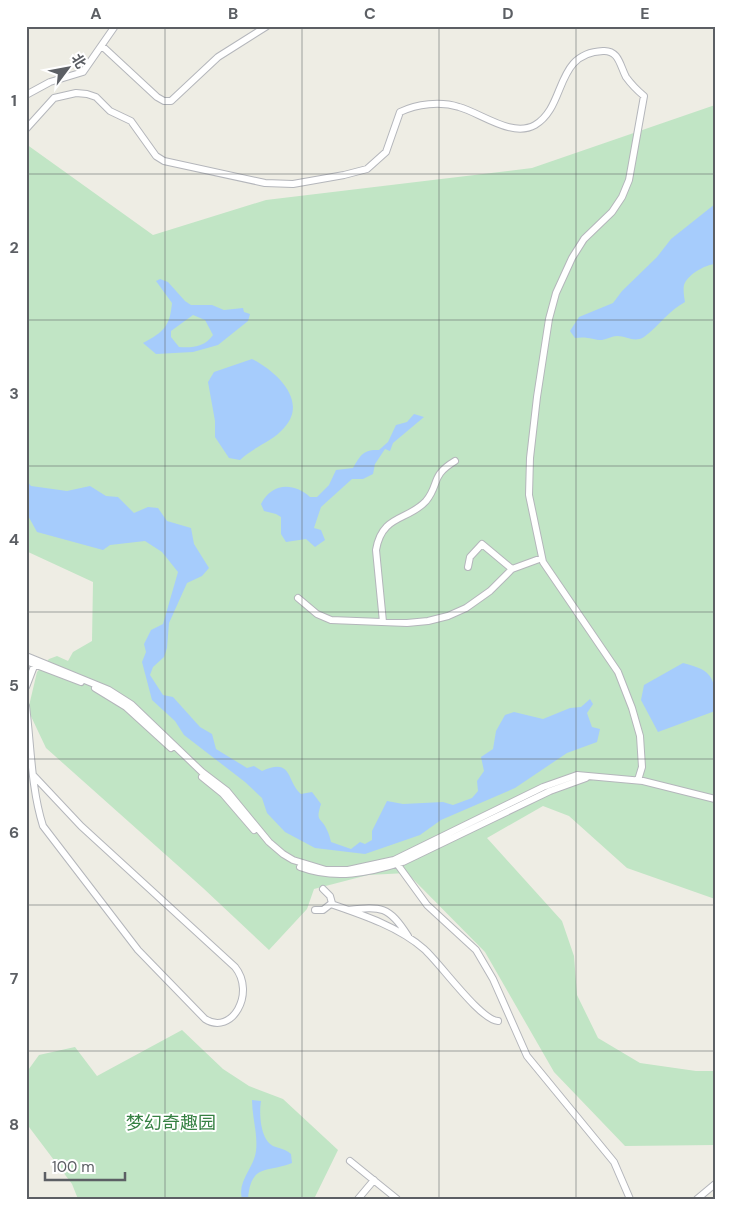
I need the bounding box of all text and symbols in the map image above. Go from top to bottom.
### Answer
text: A [90,3,102,24]
text: B [228,3,238,24]
text: C [364,3,376,24]
text: D [502,3,514,24]
text: E [640,3,650,24]
north arrow [42,42,92,92]
text: 北 [68,50,90,72]
text: 1 [11,90,17,111]
text: 2 [9,237,19,258]
text: 3 [9,383,19,404]
text: 4 [9,529,19,550]
text: 5 [9,675,19,696]
text: 6 [9,822,19,843]
text: 7 [10,968,19,989]
park label: 梦幻奇趣园 [126,1111,216,1135]
text: 8 [9,1114,19,1135]
scale bar [45,1150,125,1182]
text: 100 m [52,1157,95,1177]

